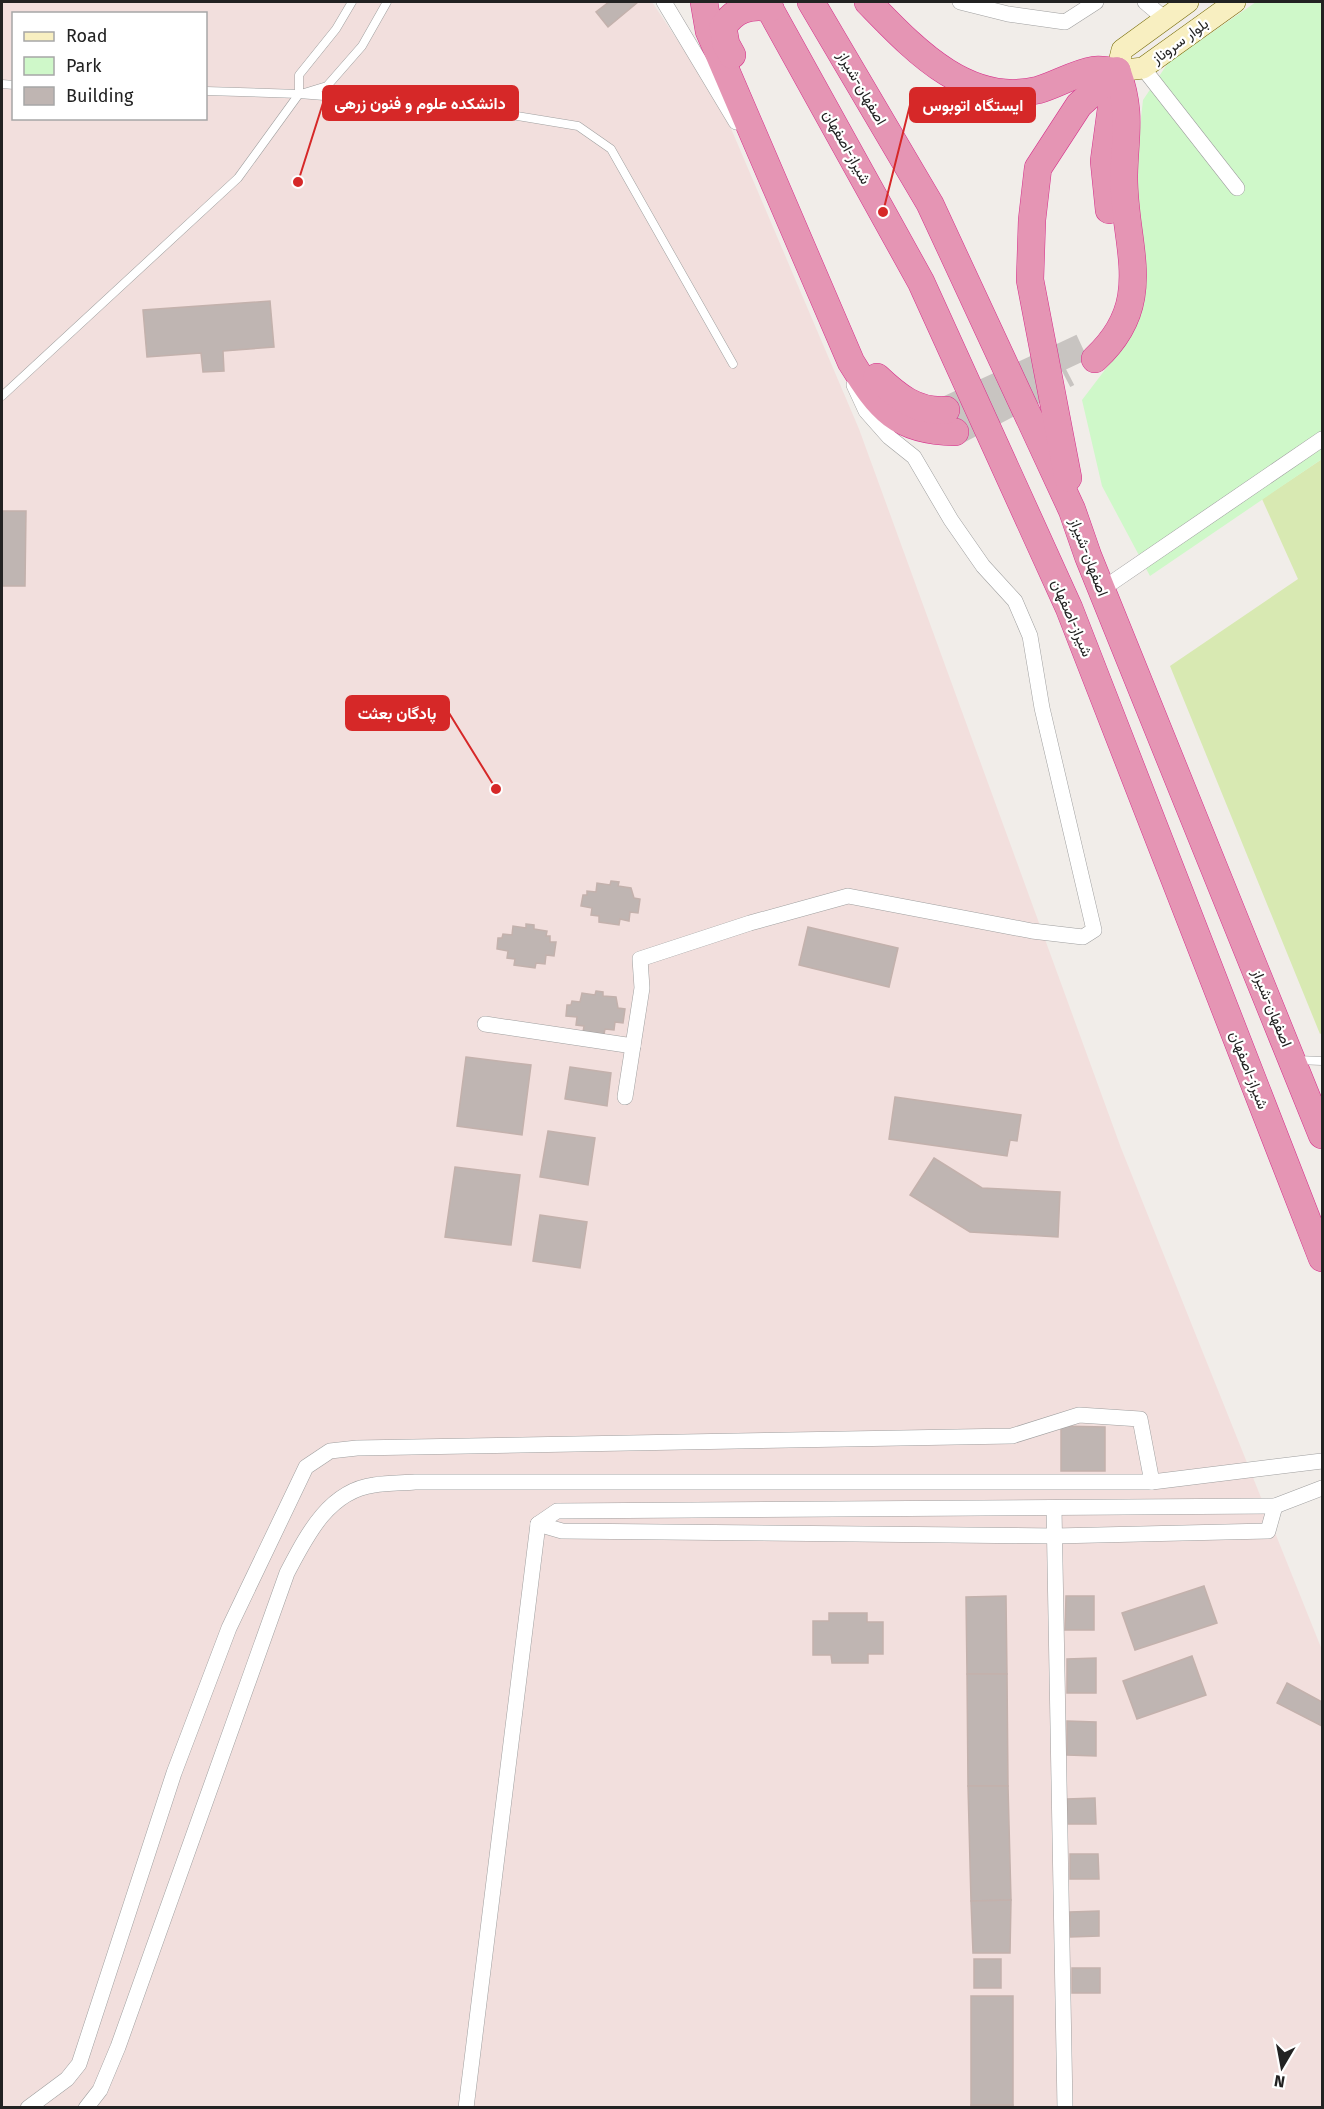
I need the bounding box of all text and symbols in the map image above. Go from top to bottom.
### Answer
legend [12,12,207,120]
street label: بلوار سروناز [1147,14,1212,68]
text: Road [66,25,108,47]
street label: اصفهان-شیراز [833,47,890,128]
text: Park [66,55,102,77]
text: Building [66,85,134,107]
callout: دانشکده علوم و فنون زرهی [323,86,518,120]
callout: ایستگاه اتوبوس [910,88,1035,122]
text: دانشکده علوم و فنون زرهی [334,94,506,114]
text: ایستگاه اتوبوس [923,96,1023,116]
street label: شیراز-اصفهان [819,107,875,187]
street label: اصفهان-شیراز [1066,514,1112,599]
street label: شیراز-اصفهان [1048,577,1096,660]
callout: پادگان بعثت [346,696,449,730]
text: پادگان بعثت [358,704,436,725]
street label: اصفهان-شیراز [1248,966,1296,1050]
street label: شیراز-اصفهان [1226,1028,1272,1112]
north arrow [1252,2037,1312,2097]
text: N [1273,2071,1286,2092]

